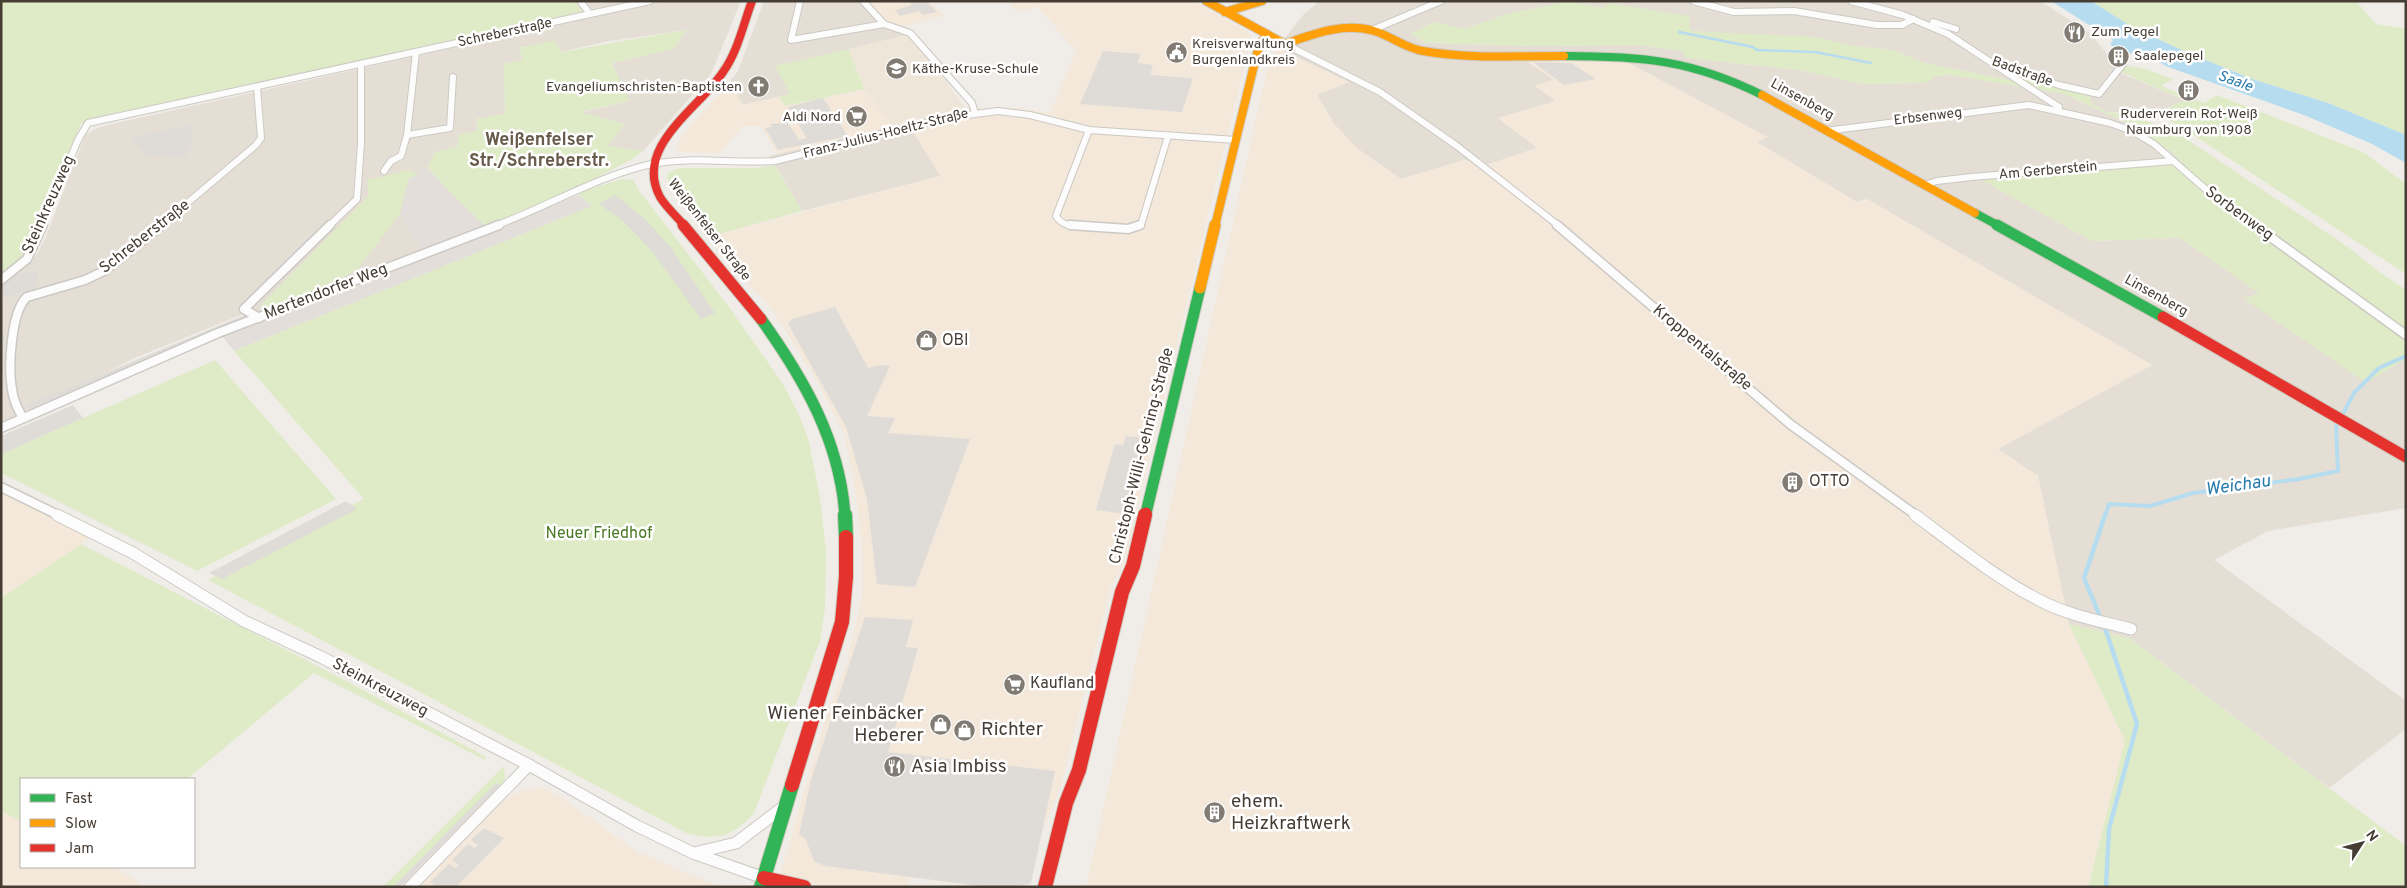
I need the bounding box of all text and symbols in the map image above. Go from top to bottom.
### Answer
street label: Schreberstraße [456,15,554,51]
restaurant icon: Zum Pegel [2063,20,2087,44]
place label: Zum Pegel [2091,24,2159,41]
place label: Kreisverwaltung Burgenlandkreis [1192,36,1295,69]
public building icon: Kreisverwaltung Burgenlandkreis [1164,40,1188,64]
building icon: Saalepegel [2106,44,2130,68]
place label: Saalepegel [2134,48,2203,65]
street label: Badstraße [1989,53,2055,91]
school or university icon: Käthe-Kruse-Schule [884,57,908,81]
place label: Käthe-Kruse-Schule [912,61,1039,78]
water label: Saale [2215,67,2255,97]
church icon: Evangeliumschristen-Baptisten [746,75,770,99]
street label: Linsenberg [1767,76,1837,124]
place label: Evangeliumschristen-Baptisten [546,79,742,96]
building icon: Ruderverein Rot-Weiß Naumburg von 1908 [2177,79,2201,103]
street label: Erbsenweg [1893,104,1963,130]
street label: Franz-Julius-Hoeltz-Straße [802,105,970,163]
supermarket icon: Aldi Nord [845,105,869,129]
place label: Ruderverein Rot-Weiß Naumburg von 1908 [2120,106,2258,139]
place label: Aldi Nord [782,109,841,126]
district label: Weißenfelser Str./Schreberstr. [469,129,609,173]
street label: Steinkreuzweg [18,152,80,258]
street label: Am Gerberstein [1998,158,2098,184]
street label: Weißenfelser Straße [664,176,754,284]
street label: Sorbenweg [2201,182,2277,246]
street label: Schreberstraße [96,195,194,279]
street label: Mertendorfer Weg [261,259,391,325]
street label: Linsenberg [2121,272,2191,320]
street label: Kroppentalstraße [1648,300,1756,396]
shop icon: OBI [914,329,938,353]
place label: OBI [942,331,969,351]
street label: Christoph-Willi-Gehring-Straße [1105,346,1179,566]
building icon: OTTO [1781,470,1805,494]
water label: Weichau [2204,470,2272,502]
place label: OTTO [1809,472,1850,492]
park label: Neuer Friedhof [546,524,653,544]
street label: Steinkreuzweg [328,654,432,722]
supermarket icon: Kaufland [1002,672,1026,696]
place label: Kaufland [1030,674,1094,694]
place label: Wiener Feinbäcker Heberer [767,702,925,748]
shop icon: Wiener Feinbäcker Heberer [928,713,952,737]
shop icon: Richter [953,718,977,742]
place label: Richter [981,718,1044,742]
restaurant icon: Asia Imbiss [883,755,907,779]
place label: Asia Imbiss [911,755,1007,779]
legend [20,778,195,868]
text: Fast [65,790,93,809]
place label: ehem. Heizkraftwerk [1231,790,1351,836]
building icon: ehem. Heizkraftwerk [1203,801,1227,825]
text: Slow [65,815,97,834]
north arrow [2337,818,2387,868]
text: N [2361,827,2381,845]
text: Jam [65,840,94,859]

